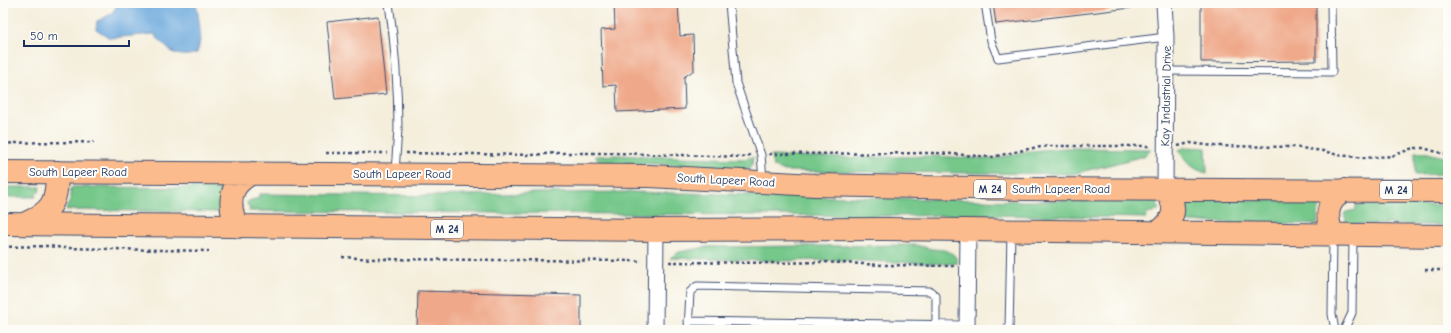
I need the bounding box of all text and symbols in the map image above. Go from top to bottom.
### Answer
scale bar [24,22,129,48]
text: 50 m [30,29,58,43]
street label: Kay Industrial Drive [1158,46,1174,146]
street label: South Lapeer Road [29,165,127,179]
street label: South Lapeer Road [353,167,451,181]
street label: South Lapeer Road [677,170,775,190]
road number: M 24 [974,180,1006,198]
road number: M 24 [1380,181,1412,199]
street label: South Lapeer Road [1012,182,1110,196]
road number: M 24 [431,220,463,238]

